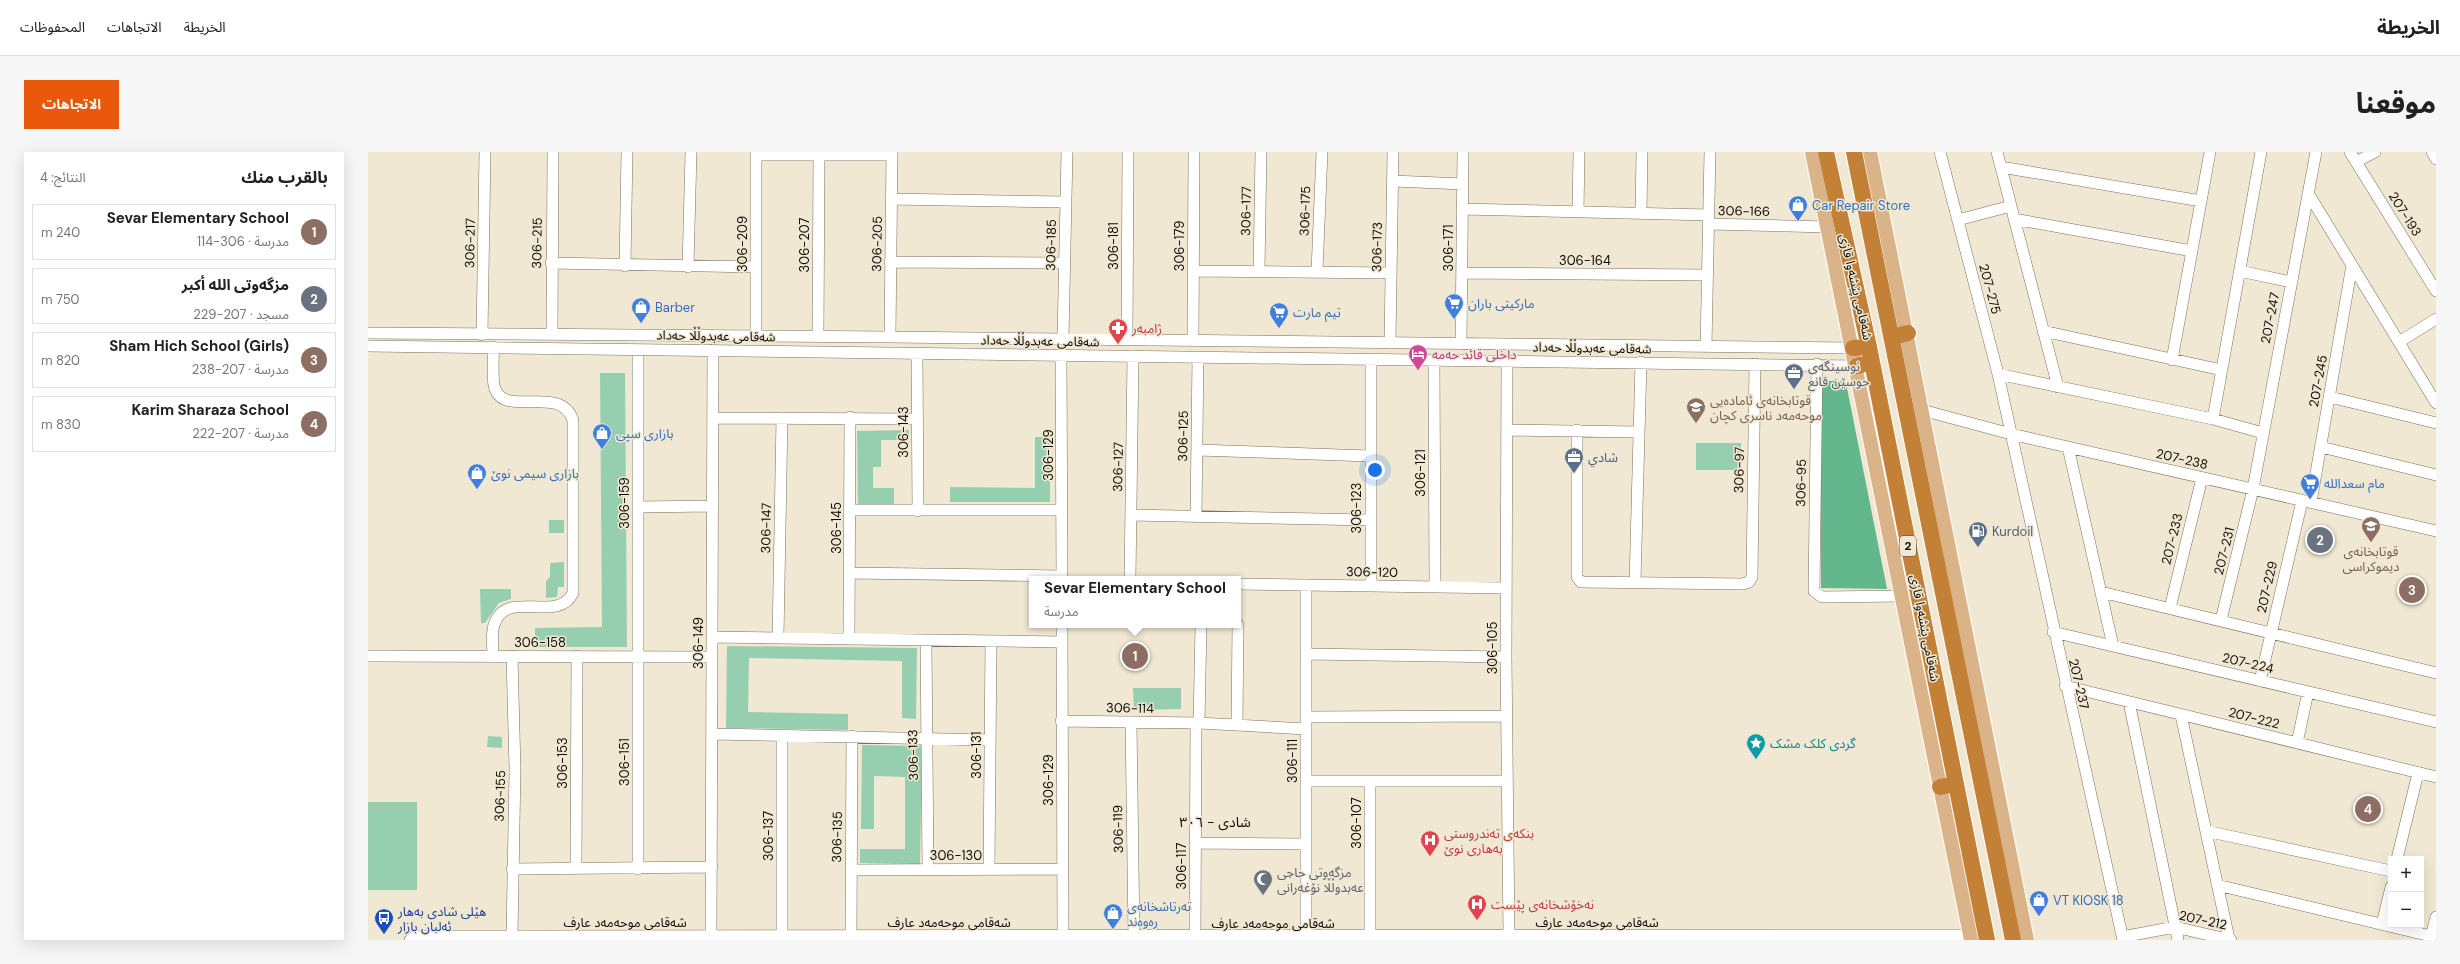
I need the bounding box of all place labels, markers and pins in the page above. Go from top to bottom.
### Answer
shop icon: Car Repair Store [1787,194,1809,222]
place label: Car Repair Store [1812,197,1910,214]
supermarket icon: ماركيتى باران [1443,292,1465,320]
place label: ماركيتى باران [1468,295,1535,312]
shop icon: Barber [630,296,652,324]
place label: Barber [655,299,695,316]
supermarket icon: تيم مارت [1268,301,1290,329]
place label: تيم مارت [1293,304,1341,323]
pharmacy icon: ژامبەر [1107,317,1129,345]
place label: ژامبەر [1131,320,1162,337]
hotel icon: داخلی قائد حەمە [1407,343,1429,371]
place label: داخلی قائد حەمە [1432,346,1516,363]
place label: نوسینگەی حوسێن قانع [1808,358,1870,392]
office icon: نوسینگەی حوسێن قانع [1783,362,1805,390]
place label: قوتابخانەی ئامادەیی موحەمەد ناسری کچان [1710,392,1822,425]
school or university icon: قوتابخانەی ئامادەیی موحەمەد ناسری کچان [1685,396,1707,424]
shop icon: بازاری سپی [591,422,613,450]
place label: بازاری سپی [616,425,674,443]
office icon: شادي [1563,446,1585,474]
place label: شادي [1588,449,1618,468]
shop icon: بازاری سیمی نوێ [466,462,488,490]
place label: بازاری سیمی نوێ [491,465,579,482]
supermarket icon: مام سعدالله [2299,472,2321,500]
place label: مام سعدالله [2324,475,2385,493]
school or university icon: قوتابخانەی دیموکراسی [2360,515,2382,543]
fuel station icon: Kurdoil [1967,520,1989,548]
place label: Kurdoil [1992,523,2033,540]
pin: 2 [2307,525,2333,555]
place label: قوتابخانەی دیموکراسی [2343,543,2399,575]
pin: 3 [2399,575,2425,605]
pin: 1 [1122,641,1148,671]
place icon: گردی کلک مشک [1745,732,1767,760]
place label: گردی کلک مشک [1770,735,1856,752]
pin: 4 [2355,794,2381,824]
place label: بنکەی تەندروستی بەهاری نوێ [1444,825,1534,857]
hospital icon: بنکەی تەندروستی بەهاری نوێ [1419,829,1441,857]
place label: مزگەوتی حاجی عەبدوڵڵا نۆغەرانی [1277,864,1364,896]
mosque icon: مزگەوتی حاجی عەبدوڵڵا نۆغەرانی [1252,868,1274,896]
shop icon: VT KIOSK 18 [2028,889,2050,917]
place label: VT KIOSK 18 [2053,892,2124,909]
hospital icon: نەخۆشخانەی پێست [1466,893,1488,921]
place label: نەخۆشخانەی پێست [1491,896,1594,914]
place label: ته‌رتاشخانه‌ی ره‌وه‌ند [1127,898,1191,930]
shop icon: ته‌رتاشخانه‌ی ره‌وه‌ند [1102,902,1124,930]
place label: هێلی شادی به‌هار ئه‌لبان بازار [397,903,487,935]
bus stop icon: هێلی شادی به‌هار ئه‌لبان بازار [373,907,395,935]

